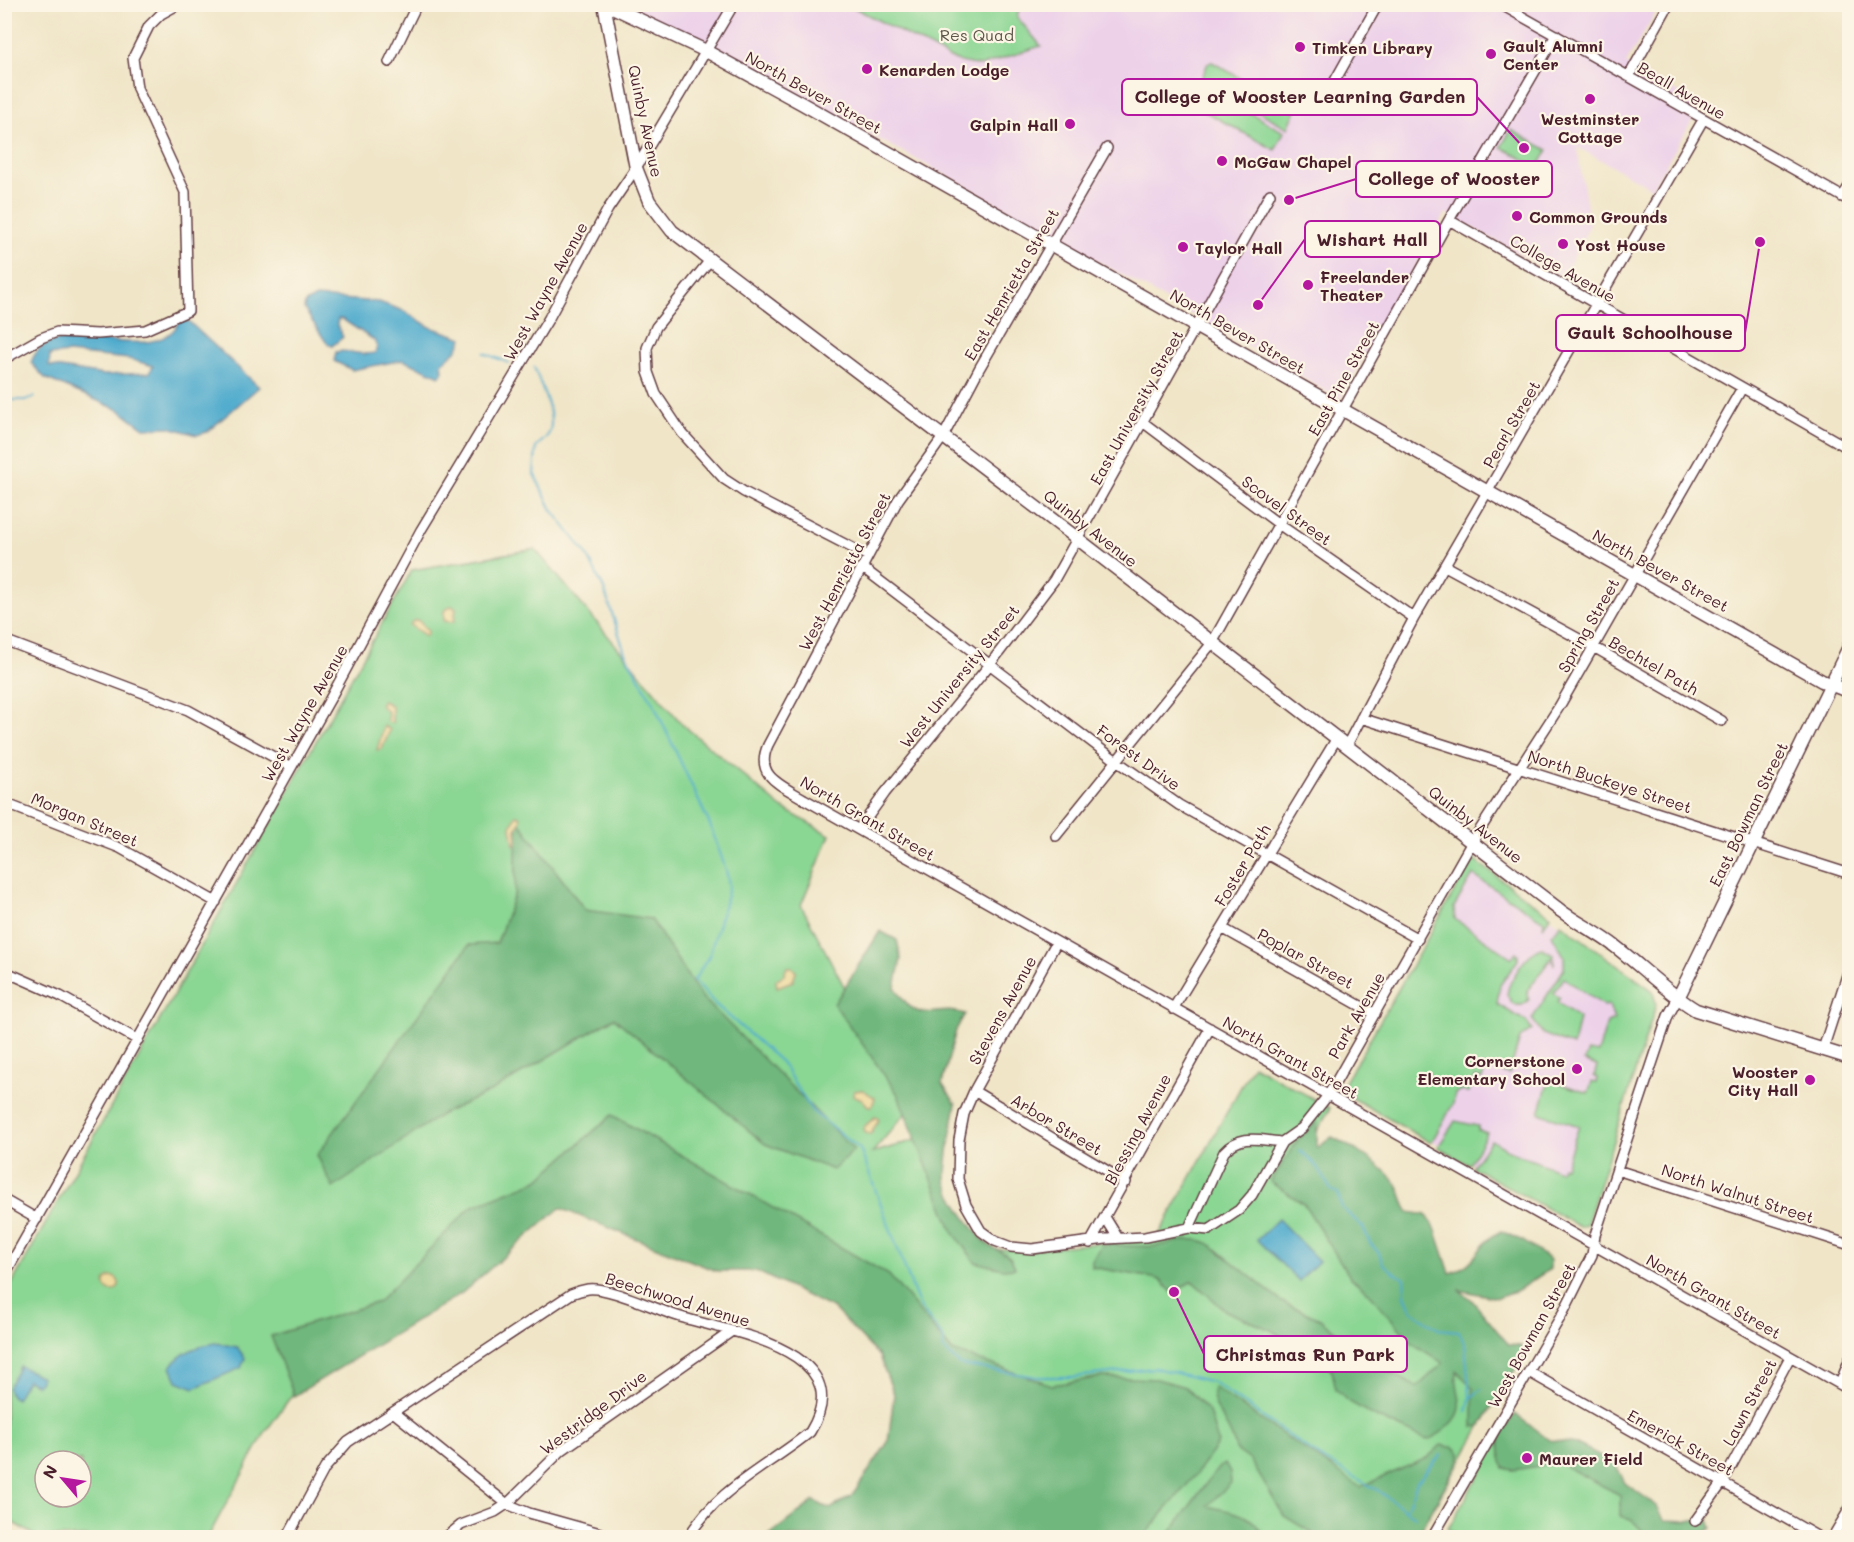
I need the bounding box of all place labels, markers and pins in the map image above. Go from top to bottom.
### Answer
place label: Gault Alumni Center [1503,35,1603,74]
place label: Timken Library [1312,37,1433,58]
marker: Timken Library [1293,40,1307,54]
marker: Gault Alumni Center [1484,47,1498,61]
place label: Kenarden Lodge [879,59,1009,80]
marker: Kenarden Lodge [860,62,874,76]
callout: College of Wooster Learning Garden [1122,79,1477,115]
marker: Westminster Cottage [1583,92,1597,106]
place label: Westminster Cottage [1541,108,1639,147]
place label: Galpin Hall [970,114,1058,135]
marker: Galpin Hall [1063,117,1077,131]
place label: McGaw Chapel [1234,151,1352,172]
marker: McGaw Chapel [1215,154,1229,168]
callout: College of Wooster [1356,161,1552,197]
place label: Common Grounds [1529,206,1668,227]
marker: Common Grounds [1510,209,1524,223]
callout: Wishart Hall [1305,221,1440,257]
place label: Yost House [1575,234,1665,255]
place label: Taylor Hall [1195,237,1282,258]
marker: Yost House [1556,237,1570,251]
marker: Taylor Hall [1176,240,1190,254]
place label: Freelander Theater [1320,266,1409,305]
marker: Freelander Theater [1301,278,1315,292]
callout: Gault Schoolhouse [1556,315,1745,351]
place label: Cornerstone Elementary School [1417,1050,1565,1089]
place label: Wooster City Hall [1728,1061,1798,1100]
marker: Cornerstone Elementary School [1570,1062,1584,1076]
marker: Wooster City Hall [1803,1073,1817,1087]
callout: Christmas Run Park [1204,1336,1407,1372]
place label: Maurer Field [1539,1448,1643,1469]
marker: Maurer Field [1520,1451,1534,1465]

